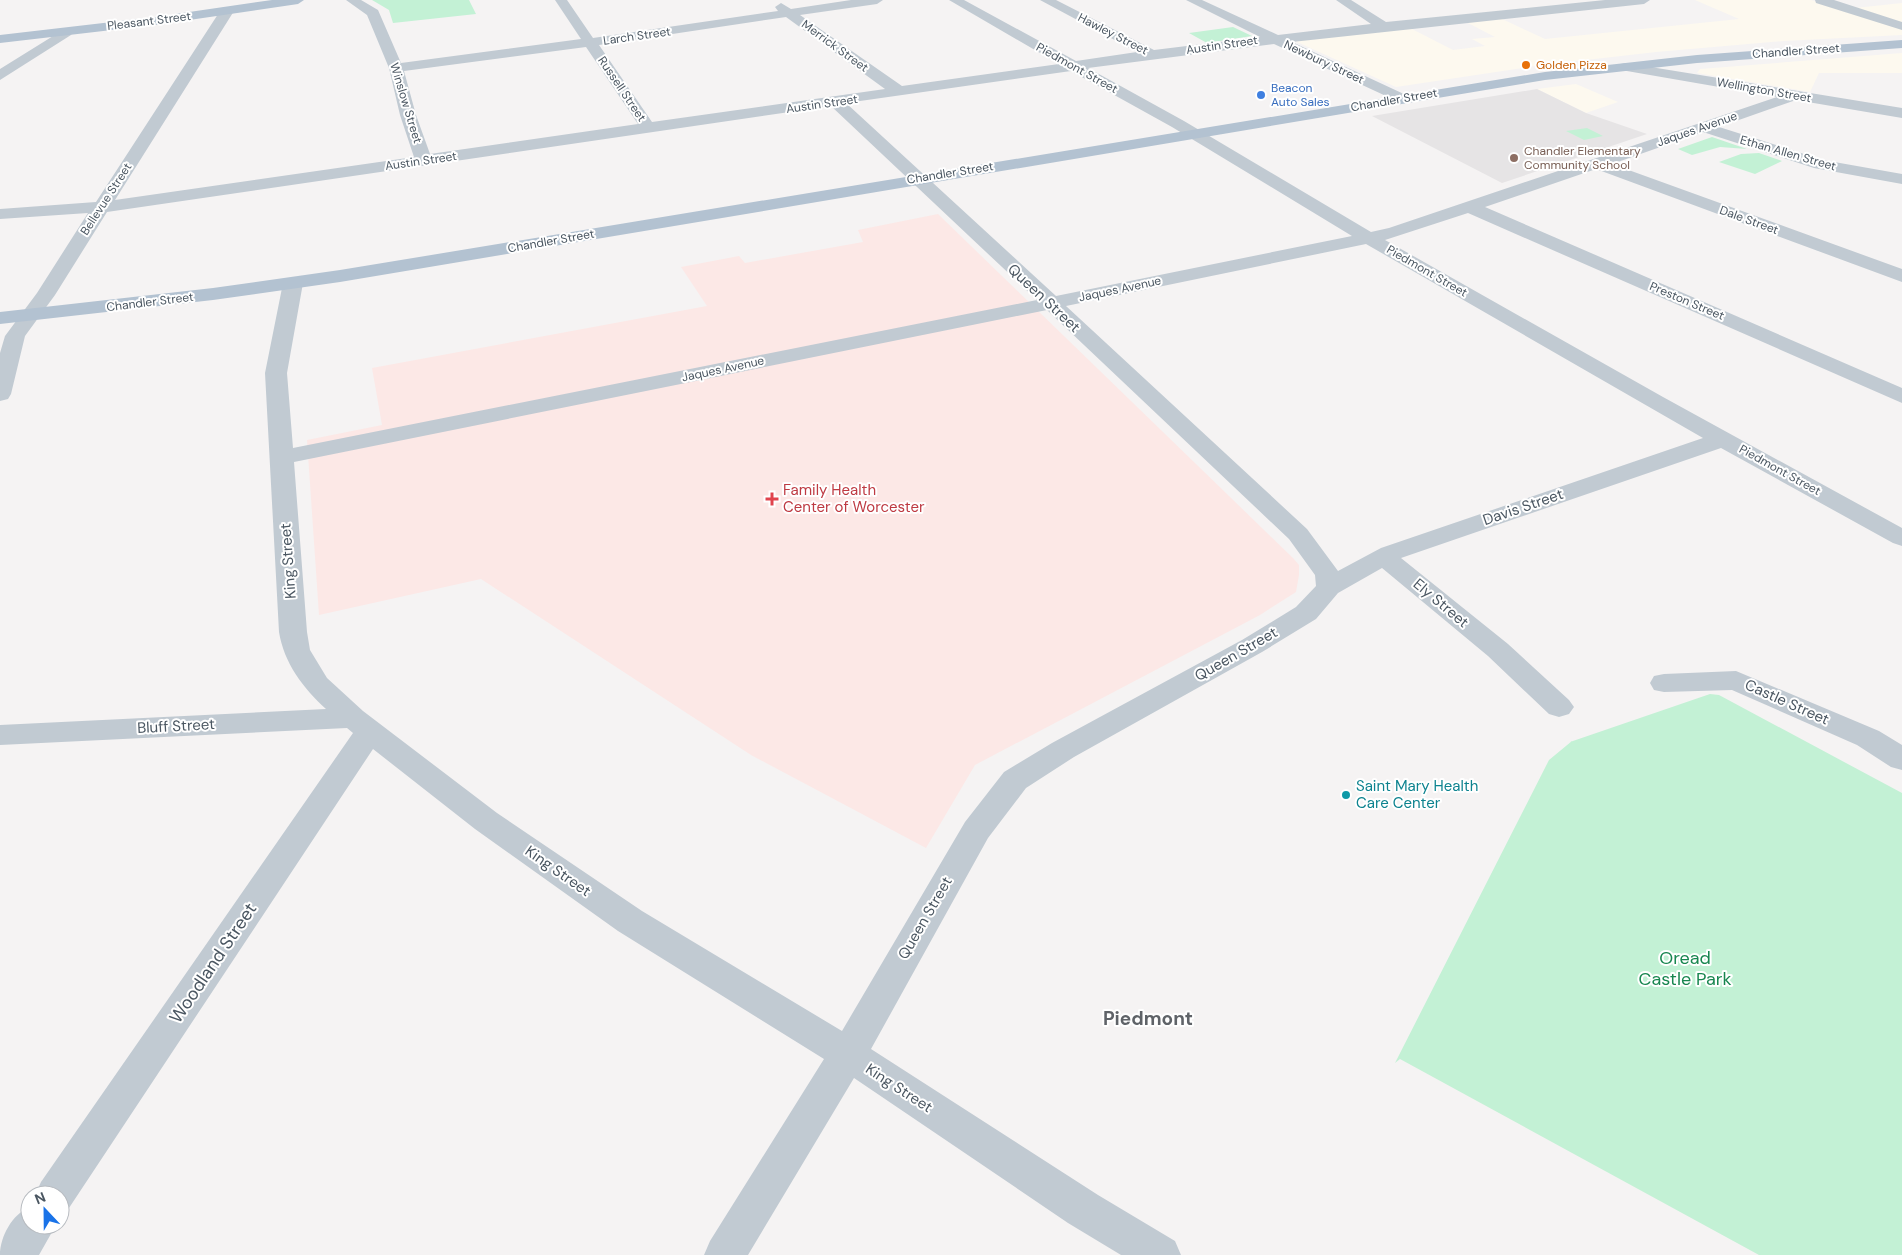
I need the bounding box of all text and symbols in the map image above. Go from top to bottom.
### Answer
street label: Pleasant Street [106,8,192,34]
street label: Hawley Street [1075,9,1151,59]
street label: Merrick Street [798,16,872,76]
street label: Larch Street [602,23,672,49]
street label: Austin Street [1185,32,1259,58]
street label: Newbury Street [1281,36,1367,88]
street label: Piedmont Street [1033,39,1121,97]
street label: Chandler Street [1752,40,1841,62]
street label: Russell Street [594,53,650,125]
place label: Golden Pizza [1536,57,1607,73]
marker: Golden Pizza [1520,59,1532,71]
street label: Winslow Street [386,61,426,145]
street label: Wellington Street [1716,74,1813,106]
place label: Beacon Auto Sales [1271,80,1330,110]
street label: Chandler Street [1349,84,1439,115]
marker: Beacon Auto Sales [1255,89,1267,101]
street label: Austin Street [785,91,859,117]
street label: Jaques Avenue [1655,108,1739,150]
street label: Ethan Allen Street [1738,132,1838,174]
place label: Chandler Elementary Community School [1524,143,1641,173]
street label: Austin Street [384,148,458,174]
marker: Chandler Elementary Community School [1508,152,1520,164]
street label: Chandler Street [905,158,995,188]
street label: Bellevue Street [77,160,136,238]
street label: Dale Street [1717,202,1781,238]
street label: Chandler Street [506,225,596,256]
street label: Piedmont Street [1384,241,1471,301]
street label: Queen Street [1003,259,1085,337]
street label: Jaques Avenue [1077,272,1163,306]
street label: Preston Street [1647,278,1727,324]
street label: Chandler Street [106,289,195,315]
street label: Jaques Avenue [680,352,766,386]
street label: Piedmont Street [1736,441,1824,499]
place label: Family Health Center of Worcester [783,480,925,517]
street label: Davis Street [1480,484,1566,530]
marker: Family Health Center of Worcester [765,492,779,506]
street label: King Street [275,522,301,600]
street label: Ely Street [1409,574,1473,632]
street label: Queen Street [1191,622,1281,686]
street label: Castle Street [1742,674,1832,730]
street label: Bluff Street [137,714,215,738]
place label: Saint Mary Health Care Center [1356,776,1478,813]
marker: Saint Mary Health Care Center [1340,789,1352,801]
street label: King Street [521,841,595,901]
street label: Queen Street [893,873,957,963]
street label: Woodland Street [164,898,262,1028]
park label: Oread Castle Park [1639,946,1731,991]
district label: Piedmont [1103,1006,1193,1031]
street label: King Street [862,1059,936,1117]
north arrow [20,1185,70,1235]
text: N [32,1188,48,1208]

